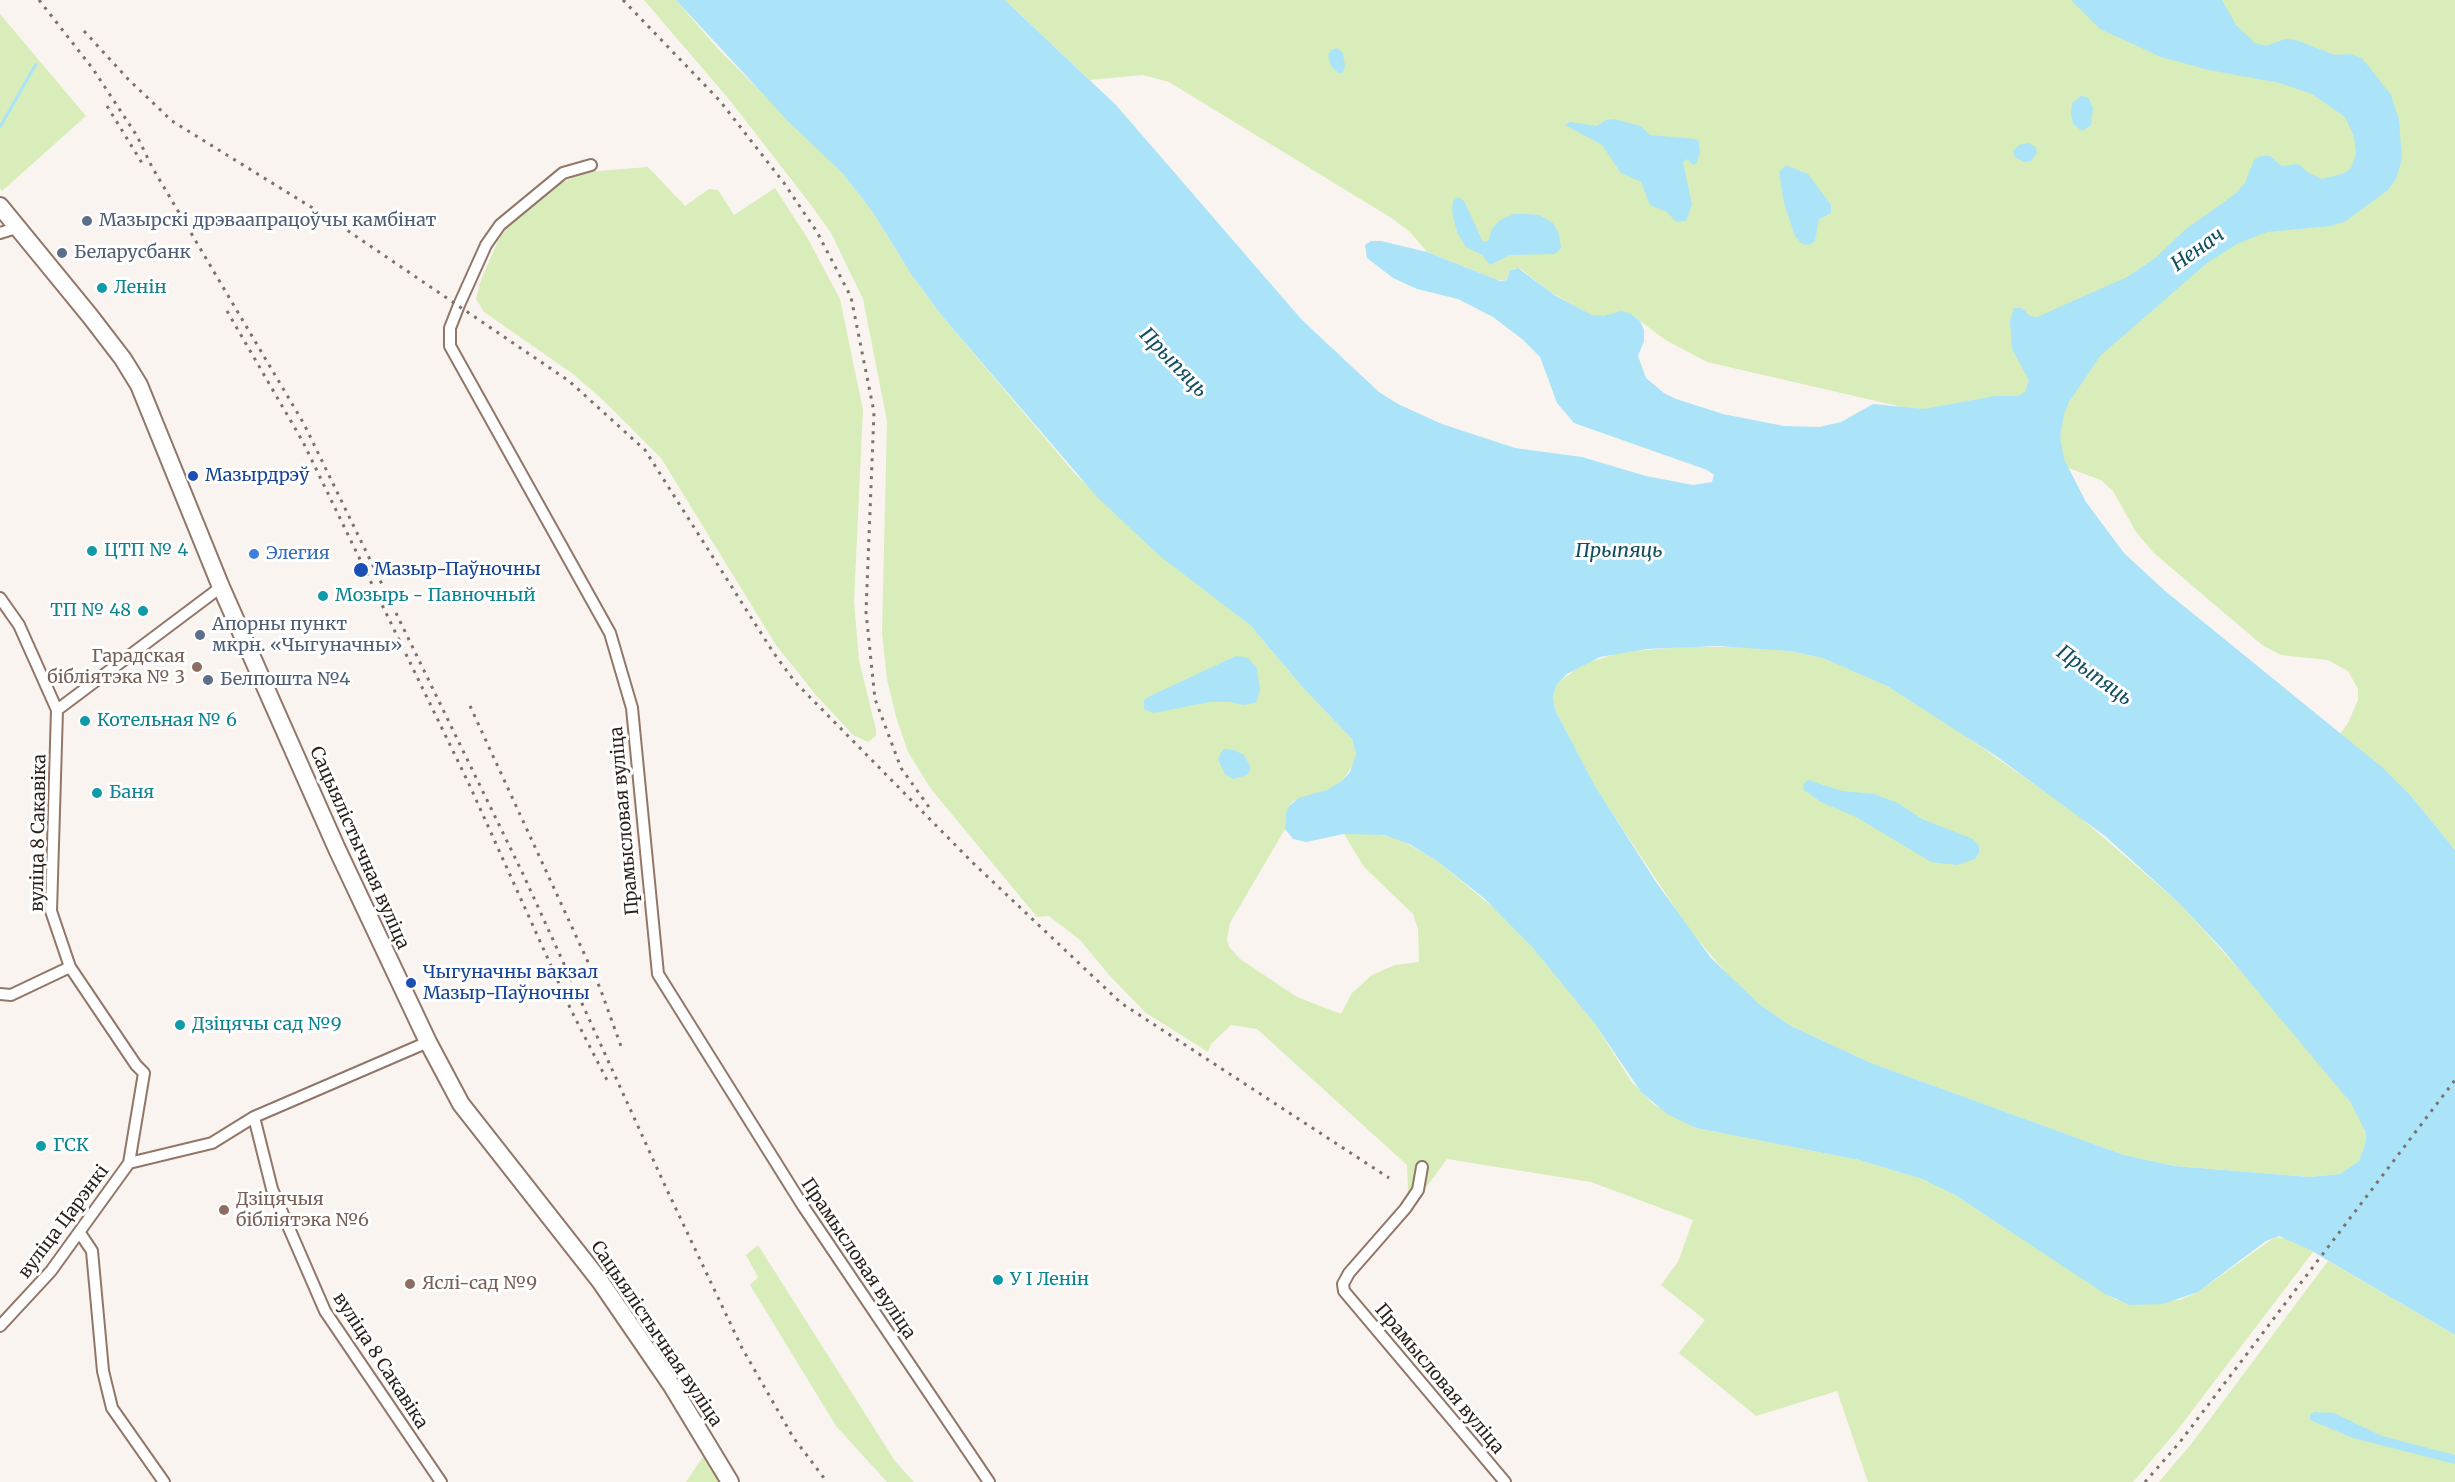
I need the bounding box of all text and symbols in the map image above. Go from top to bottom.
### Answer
place label: Мазырскі дрэваапрацоўчы камбінат [99,210,436,232]
marker: Мазырскі дрэваапрацоўчы камбінат [80,214,94,228]
water label: Ненач [2167,223,2229,277]
place label: Беларусбанк [74,242,191,264]
marker: Беларусбанк [55,246,69,260]
place label: Ленін [114,277,167,299]
marker: Ленін [95,281,109,295]
water label: Прыпяць [1134,323,1212,403]
place label: Мазырдрэў [205,465,309,487]
marker: Мазырдрэў [186,469,200,483]
water label: Прыпяць [1575,539,1663,563]
place label: ЦТП № 4 [104,540,188,562]
place label: Элегия [266,543,330,565]
marker: ЦТП № 4 [85,544,99,558]
marker: Элегия [247,547,261,561]
place label: Мазыр-Паўночны [374,559,541,581]
marker: Мазыр-Паўночны [352,561,370,579]
place label: Мозырь - Павночный [335,585,536,607]
marker: Мозырь - Павночный [316,589,330,603]
place label: ТП № 48 [50,600,131,622]
marker: ТП № 48 [136,604,150,618]
place label: Апорны пункт мкрн. «Чыгуначны» [212,614,403,656]
marker: Апорны пункт мкрн. «Чыгуначны» [193,628,207,642]
water label: Прыпяць [2052,641,2136,711]
place label: Гарадская бібліятэка № 3 [47,646,185,688]
marker: Гарадская бібліятэка № 3 [190,660,204,674]
place label: Белпошта №4 [220,669,350,691]
marker: Белпошта №4 [201,673,215,687]
place label: Котельная № 6 [97,710,237,732]
marker: Котельная № 6 [78,714,92,728]
street label: Прамысловая вуліца [606,726,644,916]
street label: Сацыялістычная вуліца [305,743,413,953]
street label: вуліца 8 Сакавіка [27,754,51,912]
place label: Баня [109,782,154,804]
marker: Баня [90,786,104,800]
place label: Чыгуначны вакзал Мазыр-Паўночны [423,962,598,1004]
marker: Чыгуначны вакзал Мазыр-Паўночны [404,976,418,990]
place label: Дзіцячы сад №9 [192,1014,342,1036]
marker: Дзіцячы сад №9 [173,1018,187,1032]
place label: ГСК [53,1135,89,1157]
marker: ГСК [34,1139,48,1153]
street label: вуліца Царэнкі [14,1161,114,1283]
street label: Прамысловая вуліца [796,1174,920,1344]
place label: Дзіцячыя бібліятэка №6 [236,1189,369,1232]
marker: Дзіцячыя бібліятэка №6 [217,1203,231,1217]
street label: Сацыялістычная вуліца [586,1237,726,1431]
place label: У І Ленін [1010,1269,1089,1291]
place label: Яслі-сад №9 [422,1273,537,1295]
marker: У І Ленін [991,1273,1005,1287]
marker: Яслі-сад №9 [403,1277,417,1291]
street label: вуліца 8 Сакавіка [328,1289,432,1433]
street label: Прамысловая вуліца [1370,1300,1508,1458]

